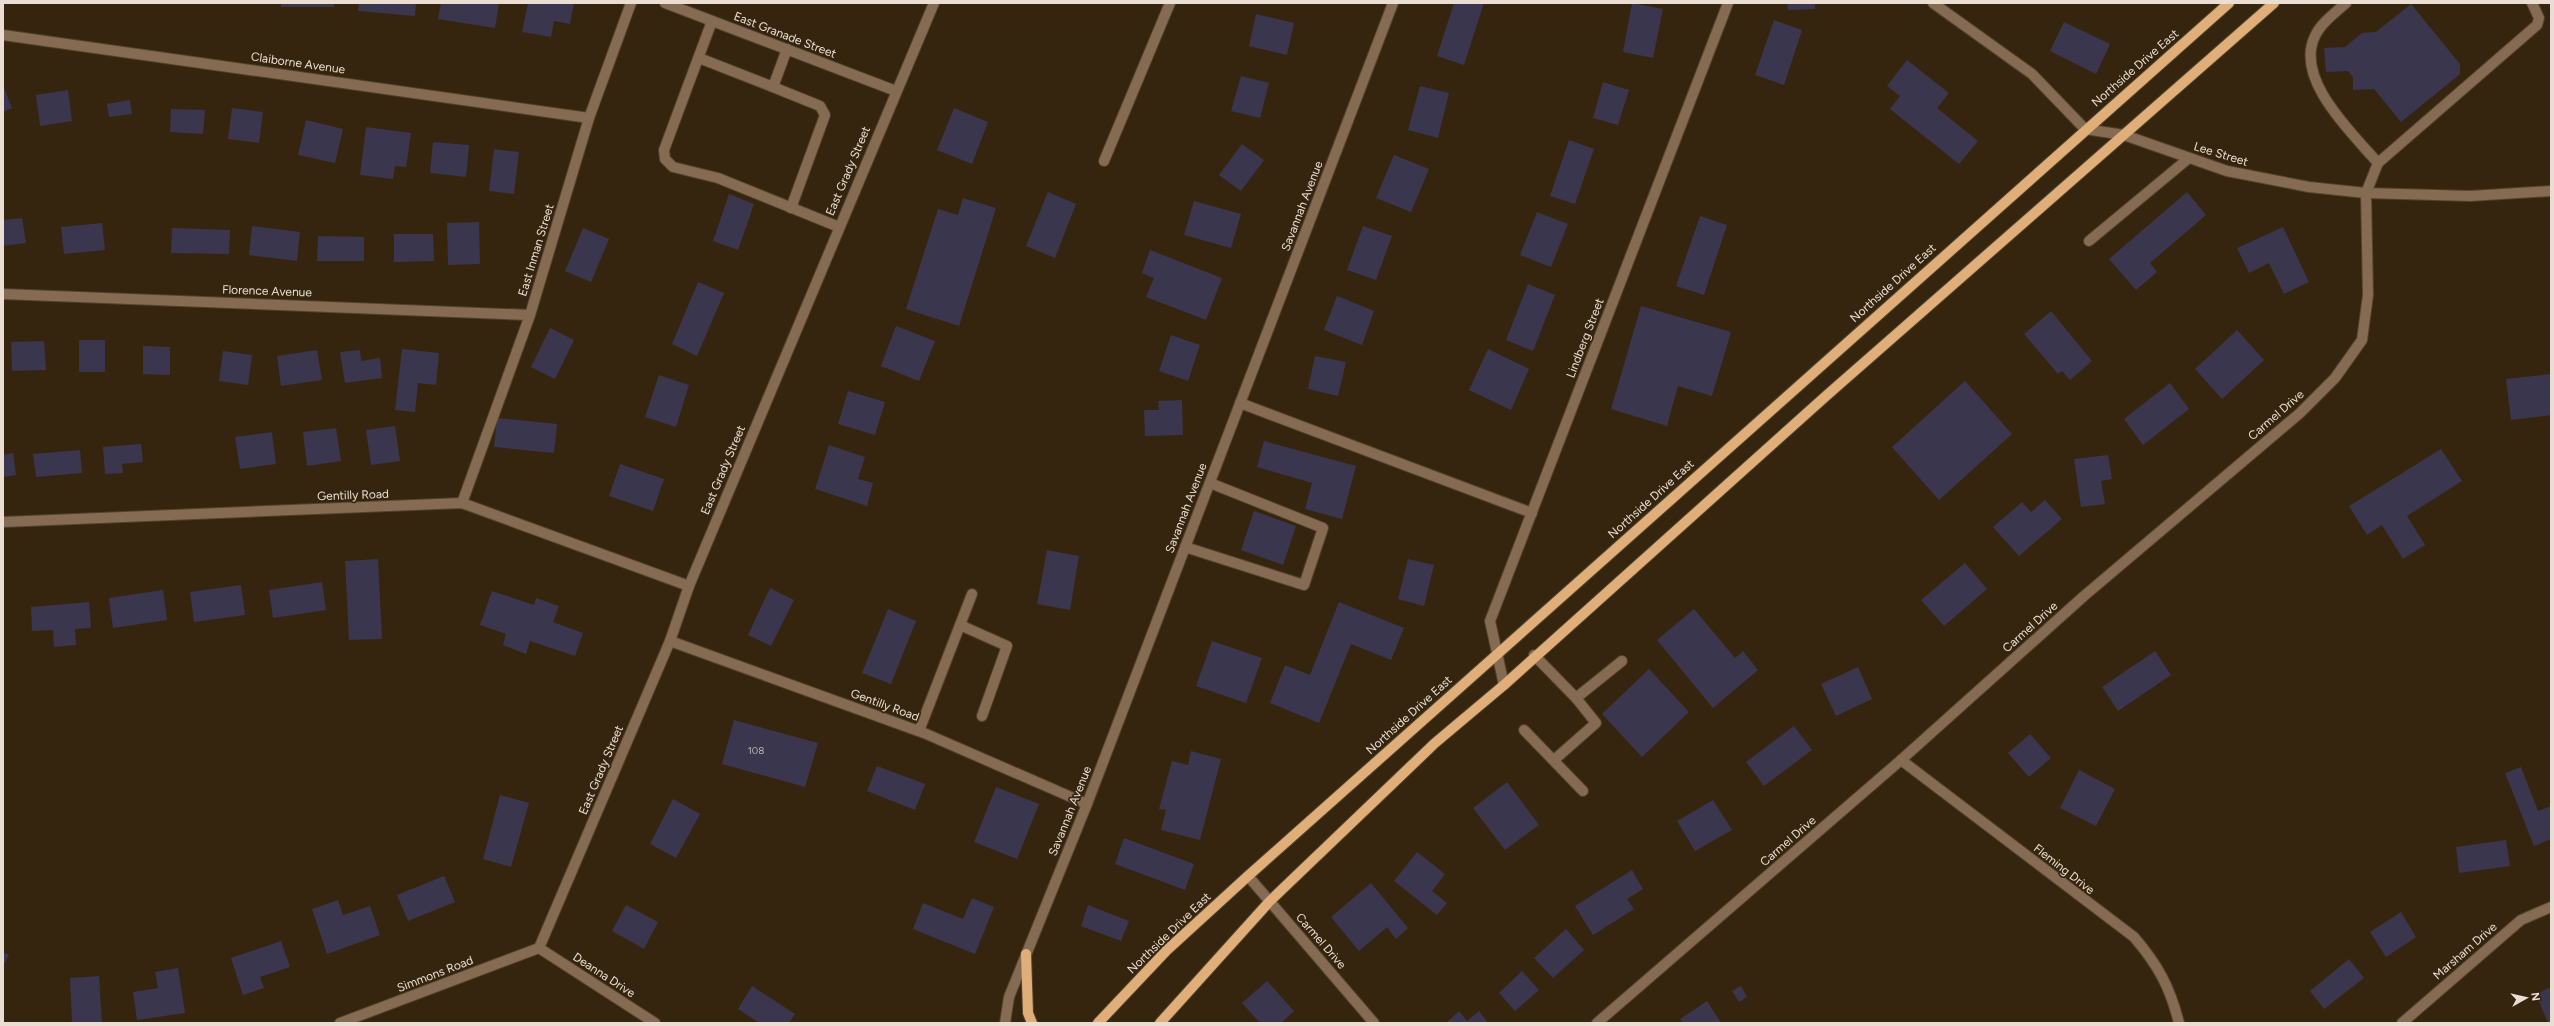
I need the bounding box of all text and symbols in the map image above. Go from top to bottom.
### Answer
street label: East Granade Street [732,9,839,61]
street label: Northside Drive East [2089,26,2182,110]
street label: Claiborne Avenue [250,49,346,77]
street label: East Grady Street [823,124,873,218]
street label: Lee Street [2192,139,2250,169]
street label: Savannah Avenue [1278,159,1326,253]
street label: East Inman Street [515,202,557,298]
street label: Northside Drive East [1847,241,1939,325]
street label: Florence Avenue [222,282,313,300]
street label: Lindberg Street [1563,296,1607,380]
street label: Carmel Drive [2245,387,2307,443]
street label: East Grady Street [698,423,748,517]
street label: Northside Drive East [1605,457,1697,541]
street label: Savannah Avenue [1162,461,1210,555]
street label: Gentilly Road [317,487,389,503]
street label: Carmel Drive [2000,598,2061,655]
street label: Northside Drive East [1363,673,1455,757]
street label: Gentilly Road [849,686,921,724]
street label: East Grady Street [576,723,626,817]
house number: 108 [748,744,764,757]
street label: Savannah Avenue [1046,764,1095,858]
street label: Carmel Drive [1757,813,1819,869]
street label: Fleming Drive [2031,841,2097,897]
street label: Northside Drive East [1124,889,1214,976]
street label: Carmel Drive [1293,910,1349,972]
street label: Marsham Drive [2430,919,2500,982]
street label: Deanna Drive [570,950,638,1000]
street label: Simmons Road [395,953,475,995]
north arrow [2506,978,2546,1018]
text: N [2528,992,2542,1002]

